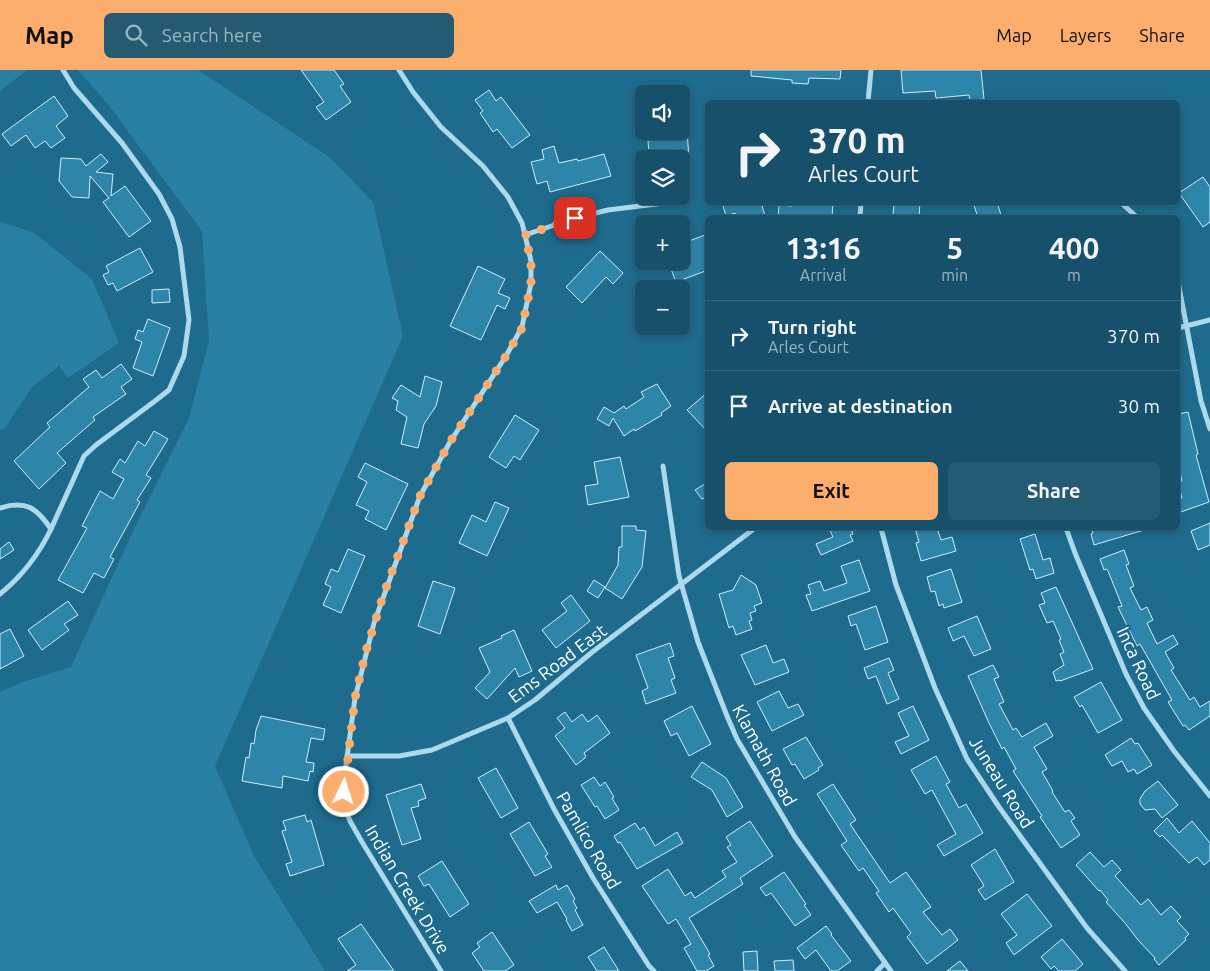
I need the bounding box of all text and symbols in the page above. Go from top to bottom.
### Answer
search box [104,13,454,58]
icon: search [122,21,150,49]
text: Map [25,22,74,49]
text: Search here [162,24,262,46]
text: Map [996,25,1032,45]
text: Layers [1060,25,1111,45]
text: Share [1139,25,1185,45]
map controls [635,85,690,335]
button: sound [635,85,690,140]
icon: right [725,120,790,185]
text: 370 m [808,120,906,160]
button: layers [635,150,690,205]
text: Arles Court [808,161,919,186]
pin [554,197,596,239]
icon: arrive [561,204,589,232]
button: + [635,215,690,270]
text: 13:16 [786,231,861,265]
text: 5 [946,231,963,265]
text: 400 [1049,231,1099,265]
text: Arrival [800,266,846,284]
text: min [941,266,968,284]
text: m [1067,266,1081,284]
button: − [635,280,690,335]
text: Turn right [768,316,856,338]
icon: right [725,322,753,350]
text: 370 m [1107,325,1160,347]
text: Arles Court [768,338,849,356]
icon: arrive [725,392,753,420]
text: Arrive at destination [768,395,953,417]
text: 30 m [1118,395,1160,417]
button: Exit [725,462,938,520]
button: Share [948,462,1160,520]
street label: Ems Road East [504,620,610,706]
street label: Inca Road [1113,623,1165,703]
street label: Klamath Road [729,701,801,809]
street label: Juneau Road [966,732,1038,832]
position arrow [317,765,369,817]
street label: Pamlico Road [553,788,625,892]
street label: Indian Creek Drive [362,821,454,957]

